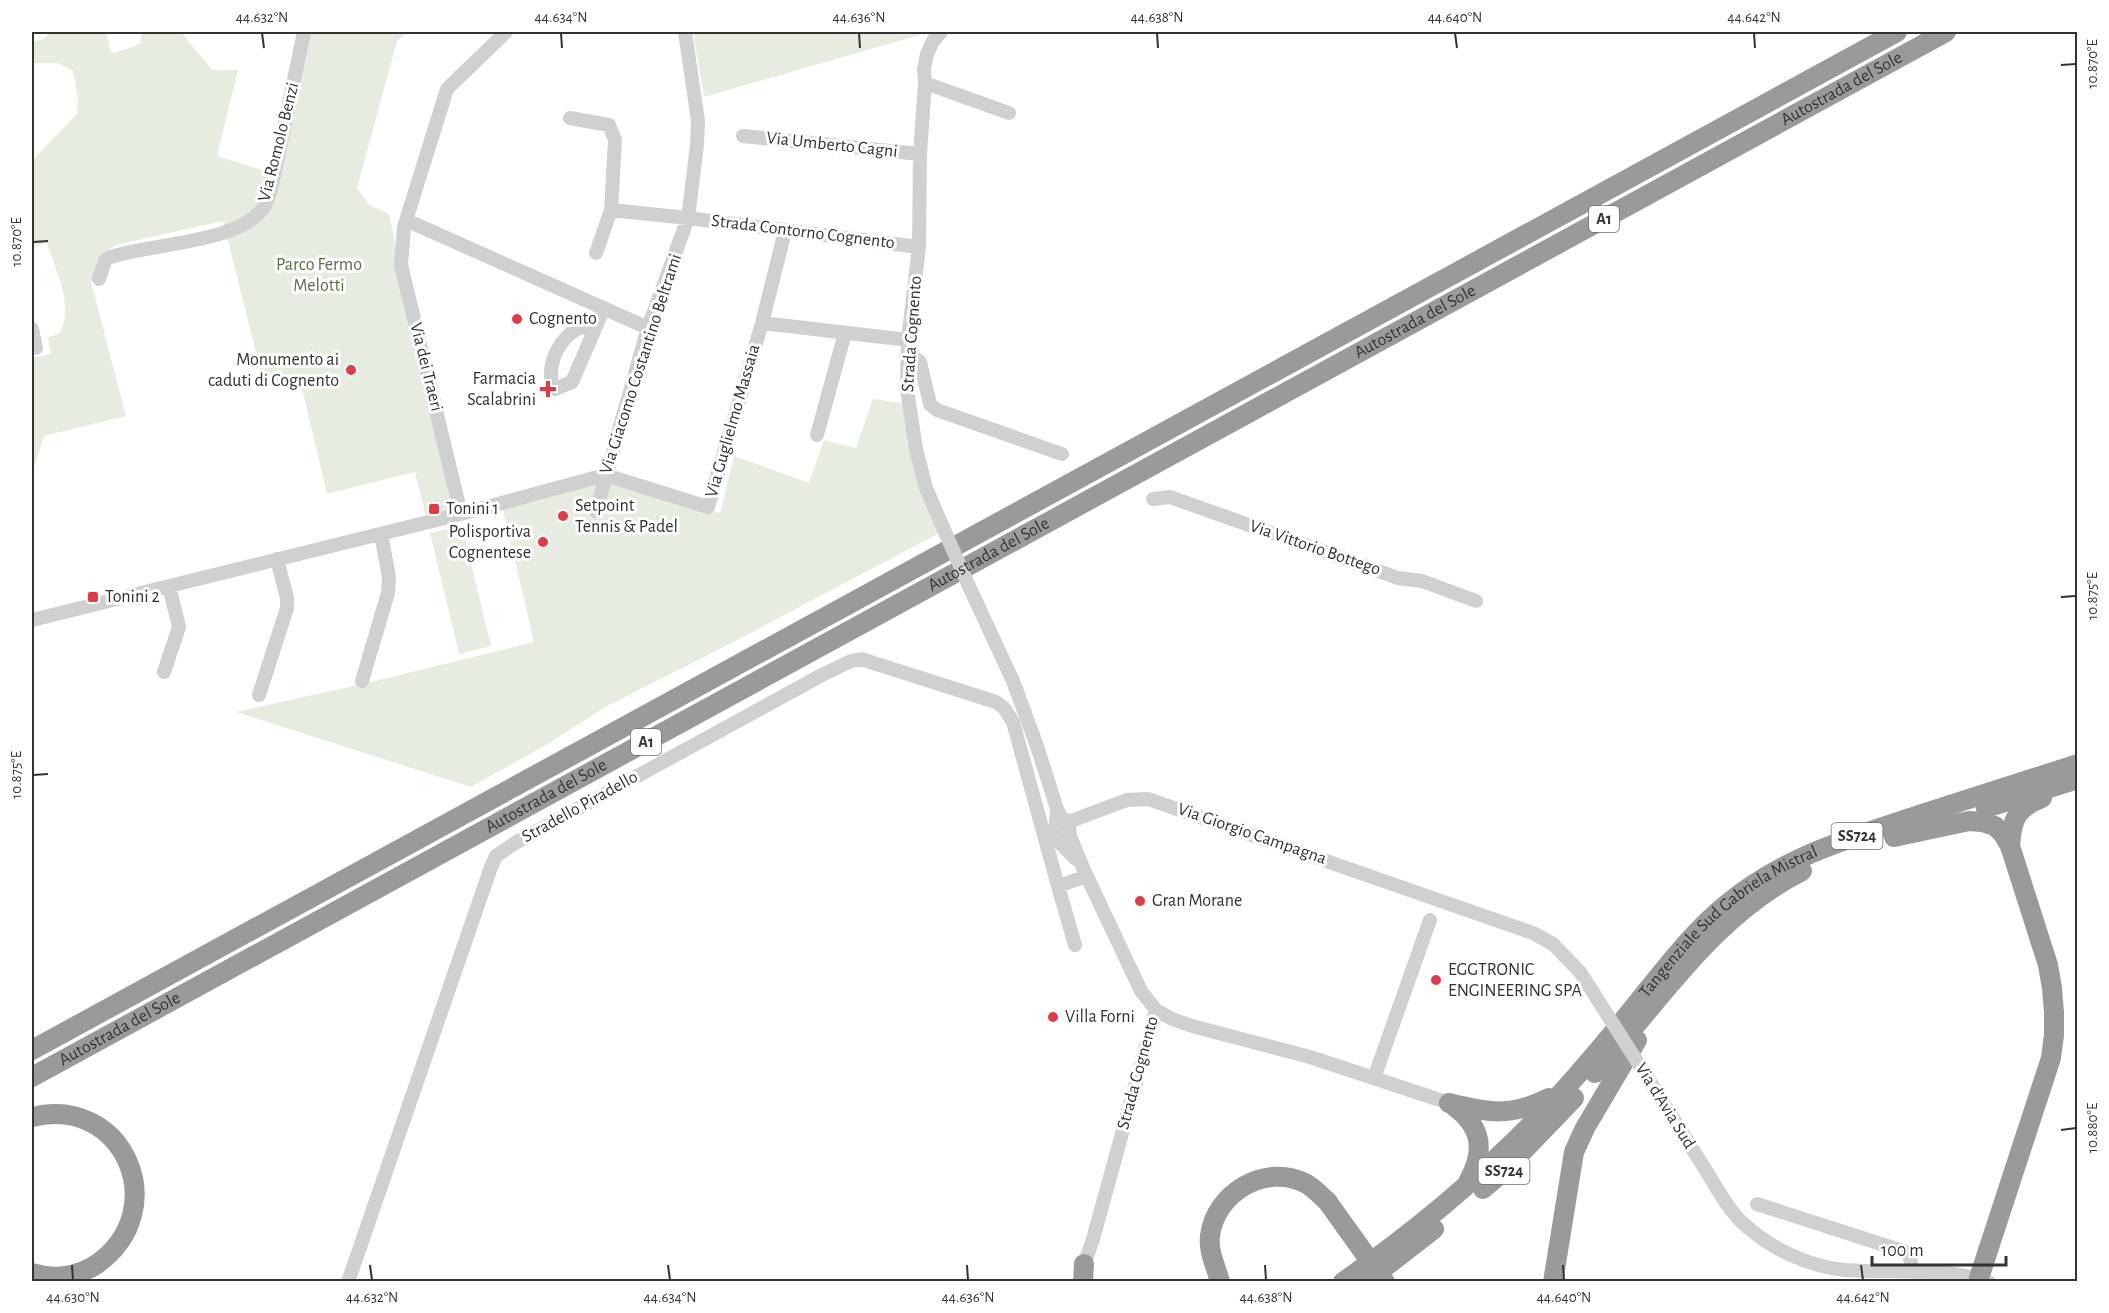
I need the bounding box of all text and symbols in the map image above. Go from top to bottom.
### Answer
text: 44.632°N [236,10,288,25]
text: 44.634°N [535,10,587,25]
text: 44.636°N [833,10,885,25]
text: 44.638°N [1131,10,1183,25]
text: 44.640°N [1428,10,1482,25]
text: 44.642°N [1727,10,1781,25]
text: 10.870°E [2085,39,2100,89]
street label: Autostrada del Sole [1778,49,1906,129]
street label: Via Romolo Benzi [255,81,303,203]
street label: Via Umberto Cagni [765,129,899,161]
road number: A1 [1589,206,1619,232]
street label: Strada Contorno Cognento [710,212,896,252]
text: 10.870°E [9,217,24,267]
street label: Via Giacomo Costantino Beltrami [597,252,685,476]
park label: Parco Fermo Melotti [276,256,362,295]
street label: Strada Cognento [899,275,925,393]
street label: Autostrada del Sole [1352,281,1479,362]
place label: Cognento [529,310,597,328]
marker: Cognento [510,312,524,326]
street label: Via dei Traeri [406,321,446,413]
street label: Via Guglielmo Massaia [702,342,764,500]
place label: Monumento ai caduti di Cognento [208,351,339,390]
marker: Monumento ai caduti di Cognento [344,363,358,377]
place label: Farmacia Scalabrini [467,370,536,409]
marker: Farmacia Scalabrini [541,382,555,396]
place label: Setpoint Tennis & Padel [575,497,678,536]
place label: Tonini 1 [446,500,499,518]
marker: Tonini 1 [427,502,441,516]
marker: Setpoint Tennis & Padel [556,509,570,523]
street label: Autostrada del Sole [925,514,1052,595]
street label: Via Vittorio Bottego [1247,517,1383,579]
place label: Polisportiva Cognentese [449,523,531,562]
marker: Polisportiva Cognentese [536,535,550,549]
text: 10.875°E [2085,572,2100,620]
place label: Tonini 2 [105,588,160,606]
marker: Tonini 2 [86,590,100,604]
road number: A1 [631,729,661,755]
text: 10.875°E [9,751,24,799]
street label: Autostrada del Sole [483,756,610,837]
street label: Stradello Piradello [519,768,641,846]
street label: Via Giorgio Campagna [1175,800,1329,868]
road number: SS724 [1832,823,1882,849]
street label: Tangenziale Sud Gabriela Mistral [1636,843,1820,1001]
place label: Gran Morane [1152,892,1242,910]
marker: Gran Morane [1133,894,1147,908]
place label: EGGTRONIC ENGINEERING SPA [1448,961,1582,1000]
marker: EGGTRONIC ENGINEERING SPA [1429,973,1443,987]
street label: Autostrada del Sole [56,989,184,1069]
place label: Villa Forni [1065,1008,1135,1026]
marker: Villa Forni [1046,1010,1060,1024]
street label: Strada Cognento [1114,1014,1162,1132]
street label: Via d'Avia Sud [1632,1060,1698,1152]
text: 10.880°E [2085,1103,2100,1153]
road number: SS724 [1478,1158,1530,1184]
scale bar [1872,1229,2006,1267]
text: 100 m [1881,1242,1924,1260]
text: 44.630°N [46,1290,100,1305]
text: 44.632°N [346,1290,398,1305]
text: 44.634°N [644,1290,696,1305]
text: 44.636°N [942,1290,994,1305]
text: 44.638°N [1240,1290,1292,1305]
text: 44.640°N [1537,1290,1591,1305]
text: 44.642°N [1836,1290,1890,1305]

